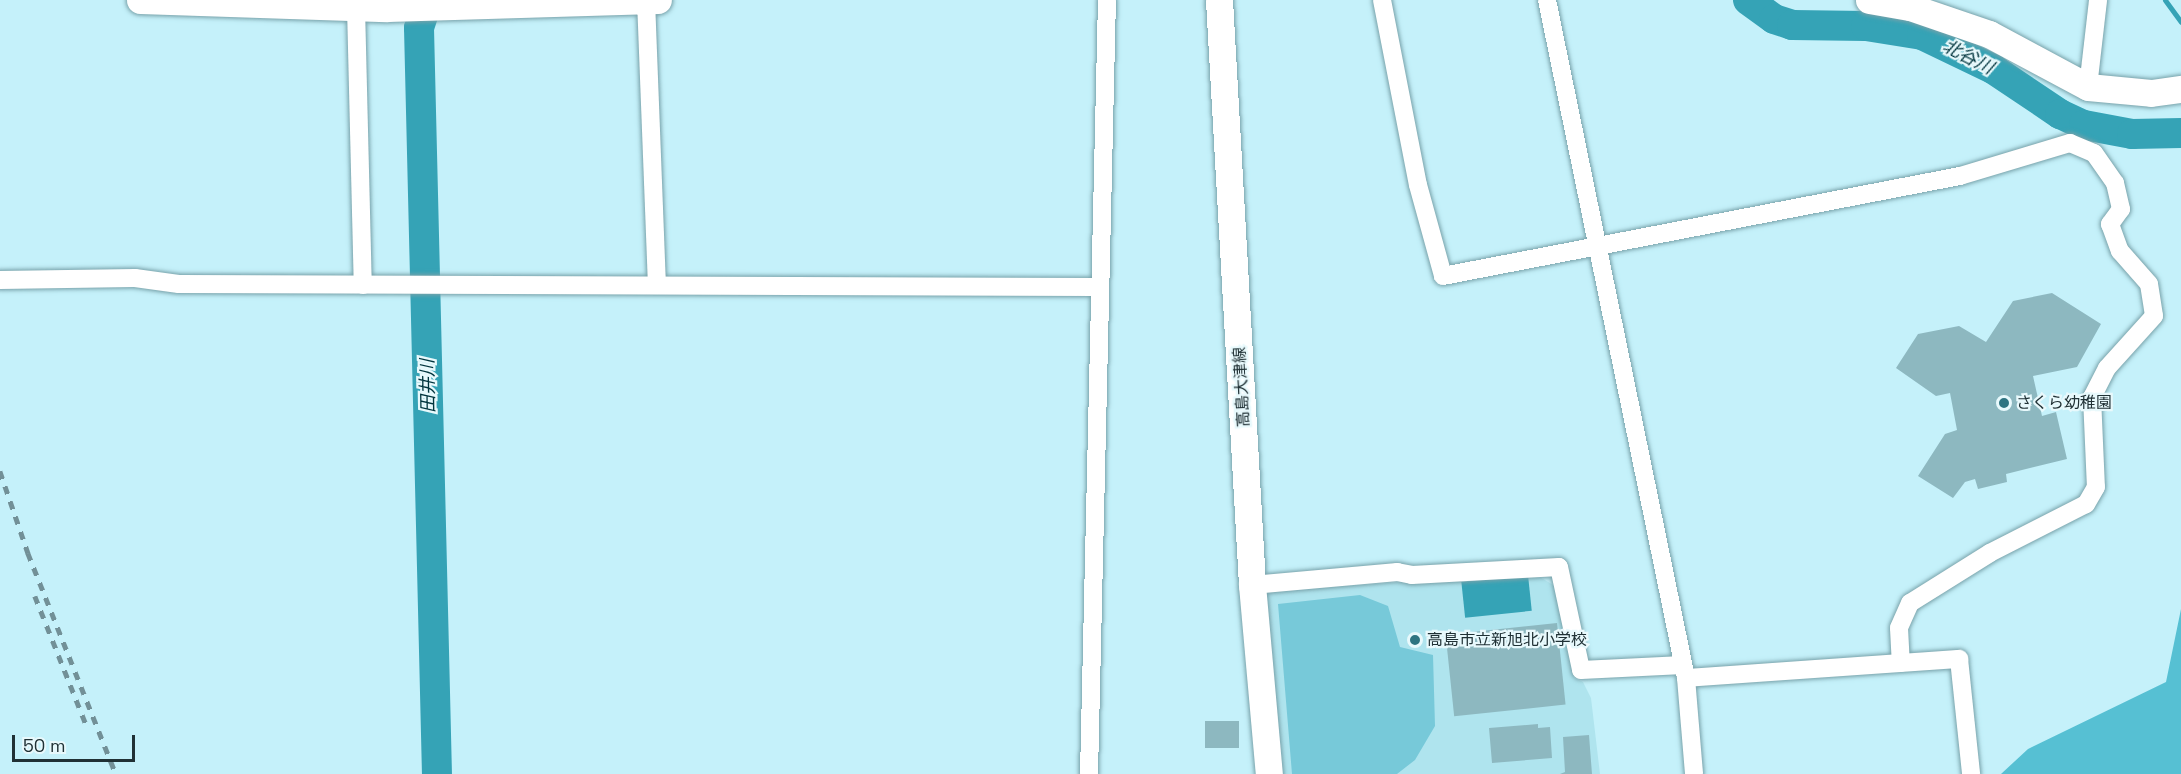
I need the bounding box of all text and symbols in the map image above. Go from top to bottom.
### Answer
water label: 北谷川 [1939,35,1997,79]
street label: 高島大津線 [1230,347,1254,427]
water label: 田井川 [417,359,439,413]
place label: さくら幼稚園 [2016,393,2112,413]
marker: さくら幼稚園 [1997,396,2011,410]
place label: 高島市立新旭北小学校 [1427,630,1587,650]
marker: 高島市立新旭北小学校 [1408,633,1422,647]
scale bar [15,723,138,761]
text: 50 m [23,734,65,757]

